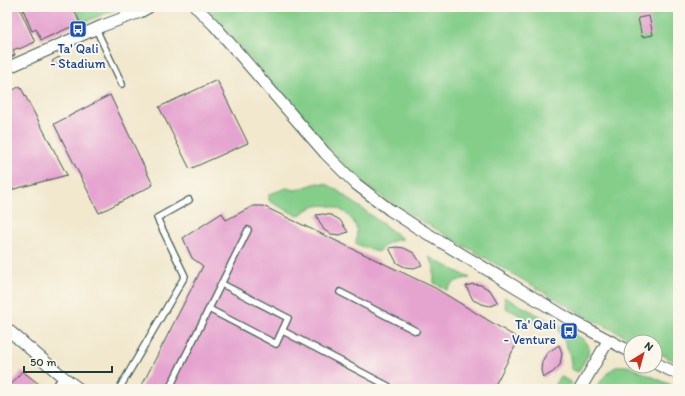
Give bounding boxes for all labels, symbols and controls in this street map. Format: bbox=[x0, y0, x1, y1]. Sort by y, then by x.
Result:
bus stop icon: Ta' Qali - Stadium bbox=[68, 19, 88, 39]
place label: Ta' Qali - Stadium bbox=[50, 41, 106, 71]
place label: Ta' Qali - Venture bbox=[504, 317, 556, 347]
bus stop icon: Ta' Qali - Venture bbox=[559, 321, 579, 341]
north arrow bbox=[623, 334, 663, 374]
text: N bbox=[642, 339, 656, 354]
scale bar bbox=[24, 348, 112, 374]
text: 50 m bbox=[30, 355, 56, 369]

